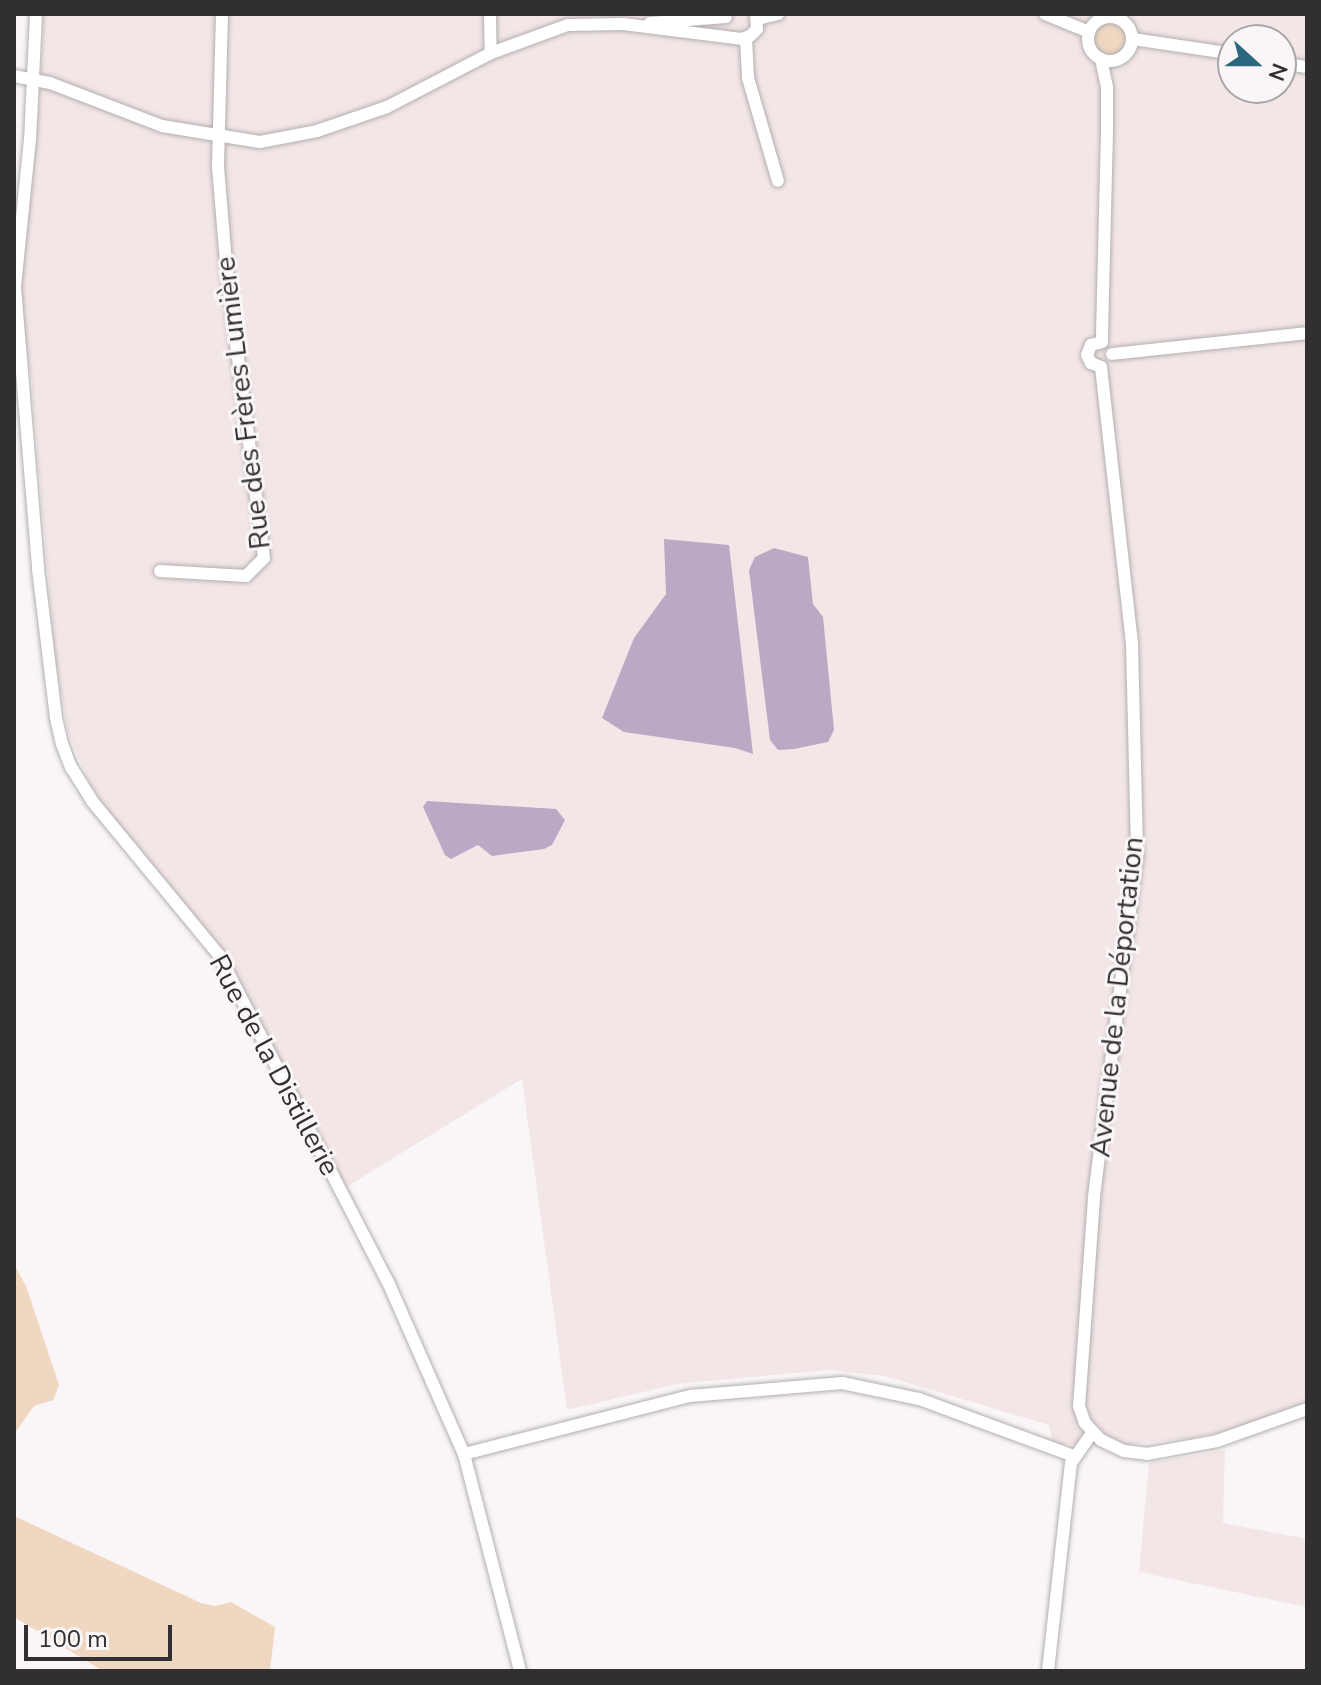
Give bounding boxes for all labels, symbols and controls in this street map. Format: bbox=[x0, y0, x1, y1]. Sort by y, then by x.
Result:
north arrow bbox=[1217, 24, 1297, 104]
text: N bbox=[1261, 59, 1294, 85]
street label: Rue des Frères Lumière bbox=[208, 255, 278, 551]
street label: Avenue de la Déportation bbox=[1083, 835, 1151, 1159]
street label: Rue de la Distillerie bbox=[202, 949, 346, 1181]
scale bar bbox=[28, 1609, 176, 1659]
text: 100 m bbox=[38, 1623, 108, 1655]

